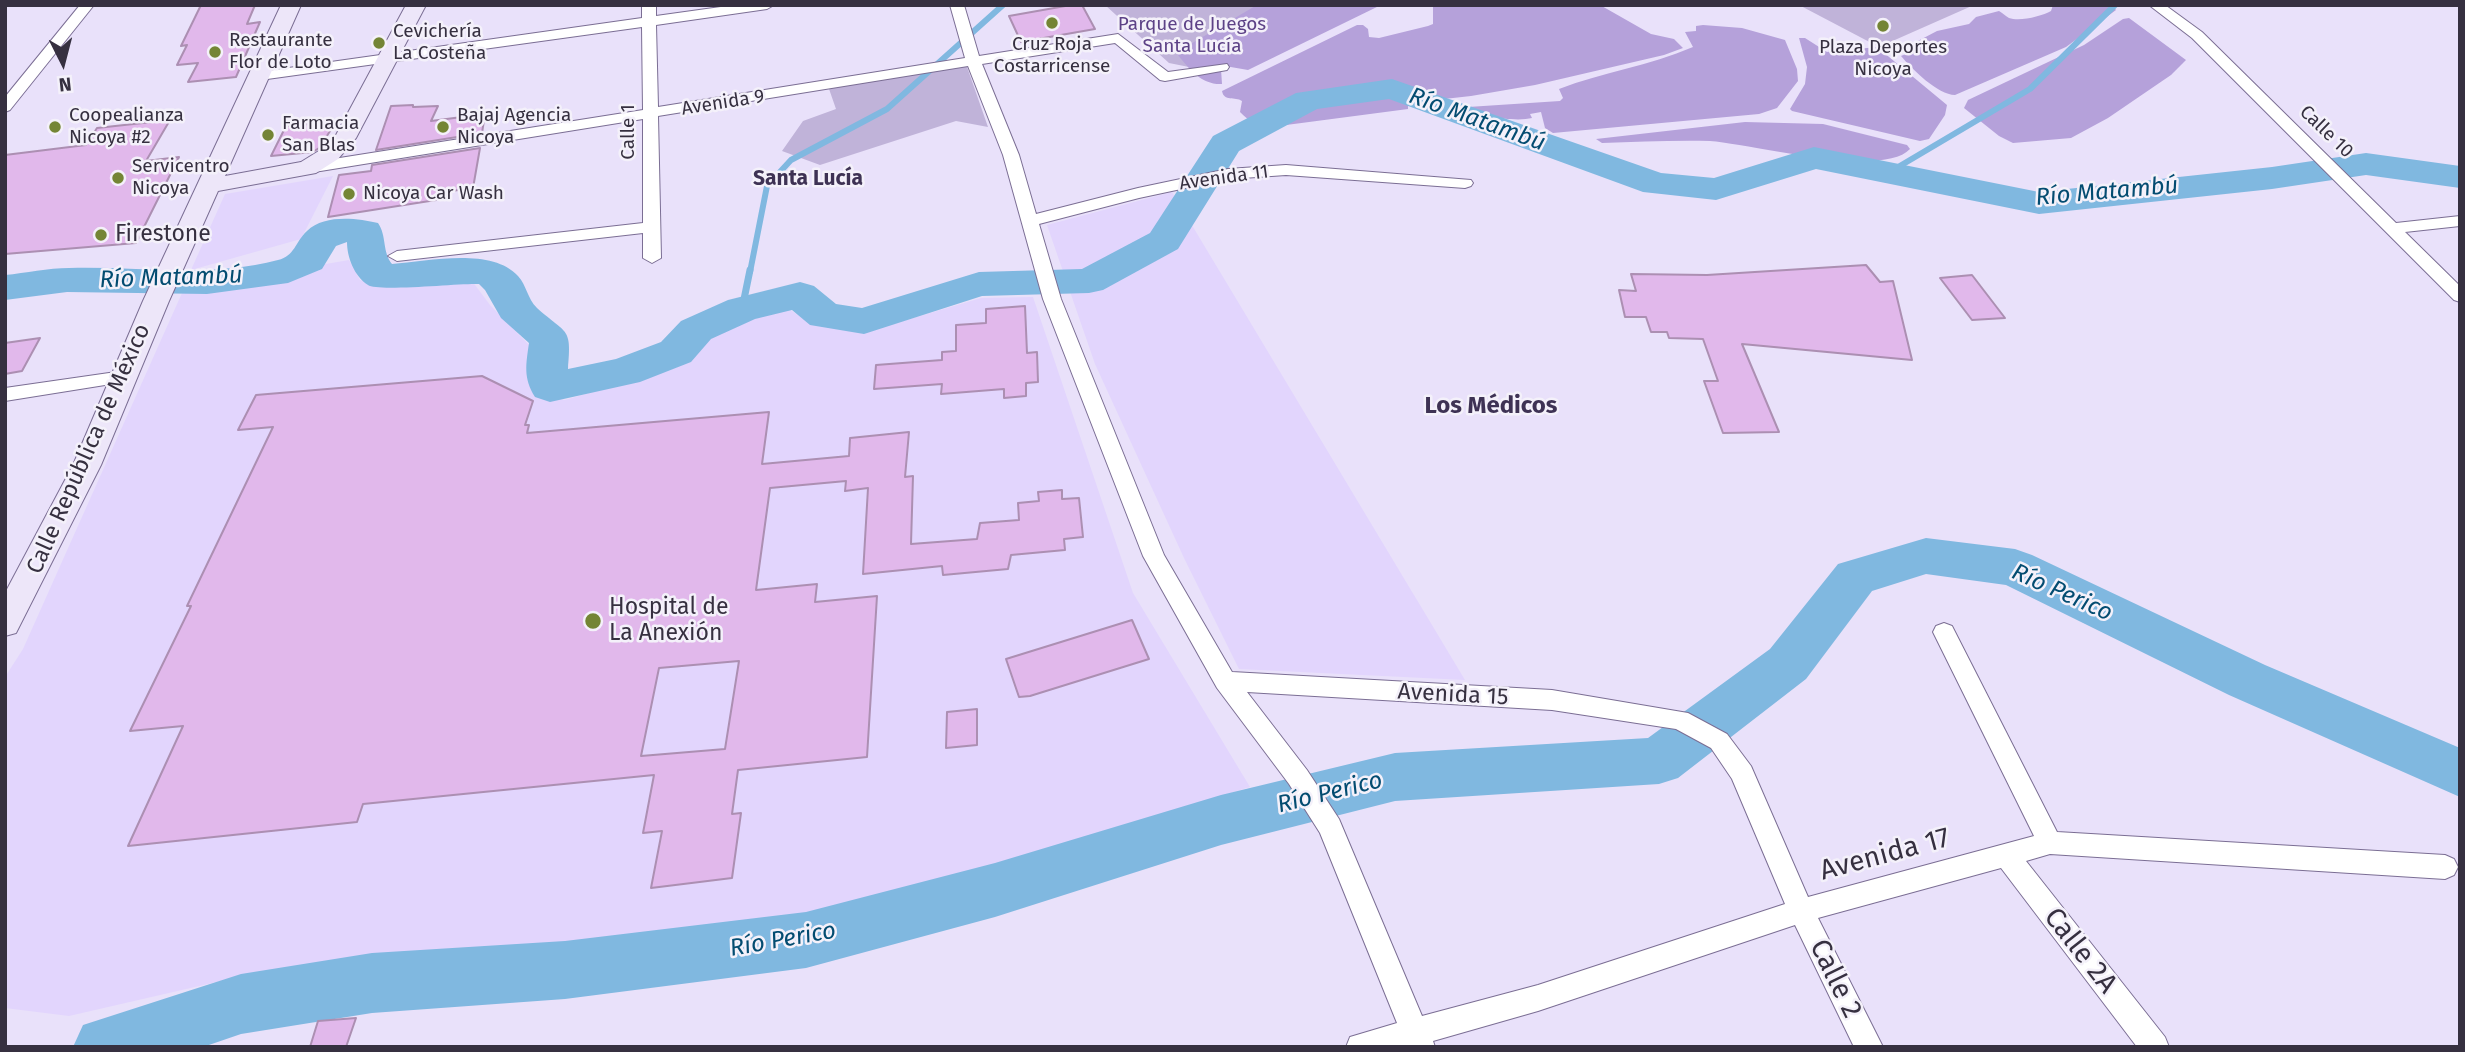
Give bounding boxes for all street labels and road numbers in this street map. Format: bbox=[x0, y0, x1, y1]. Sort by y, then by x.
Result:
street label: Avenida 9 bbox=[680, 85, 766, 121]
street label: Calle 10 bbox=[2294, 101, 2358, 163]
street label: Calle 1 bbox=[618, 104, 640, 160]
street label: Avenida 11 bbox=[1178, 160, 1270, 196]
street label: Calle República de México bbox=[21, 320, 157, 578]
street label: Avenida 15 bbox=[1397, 678, 1509, 712]
street label: Avenida 17 bbox=[1816, 822, 1954, 888]
street label: Calle 2A bbox=[2036, 902, 2124, 1000]
street label: Calle 2 bbox=[1802, 934, 1868, 1024]

